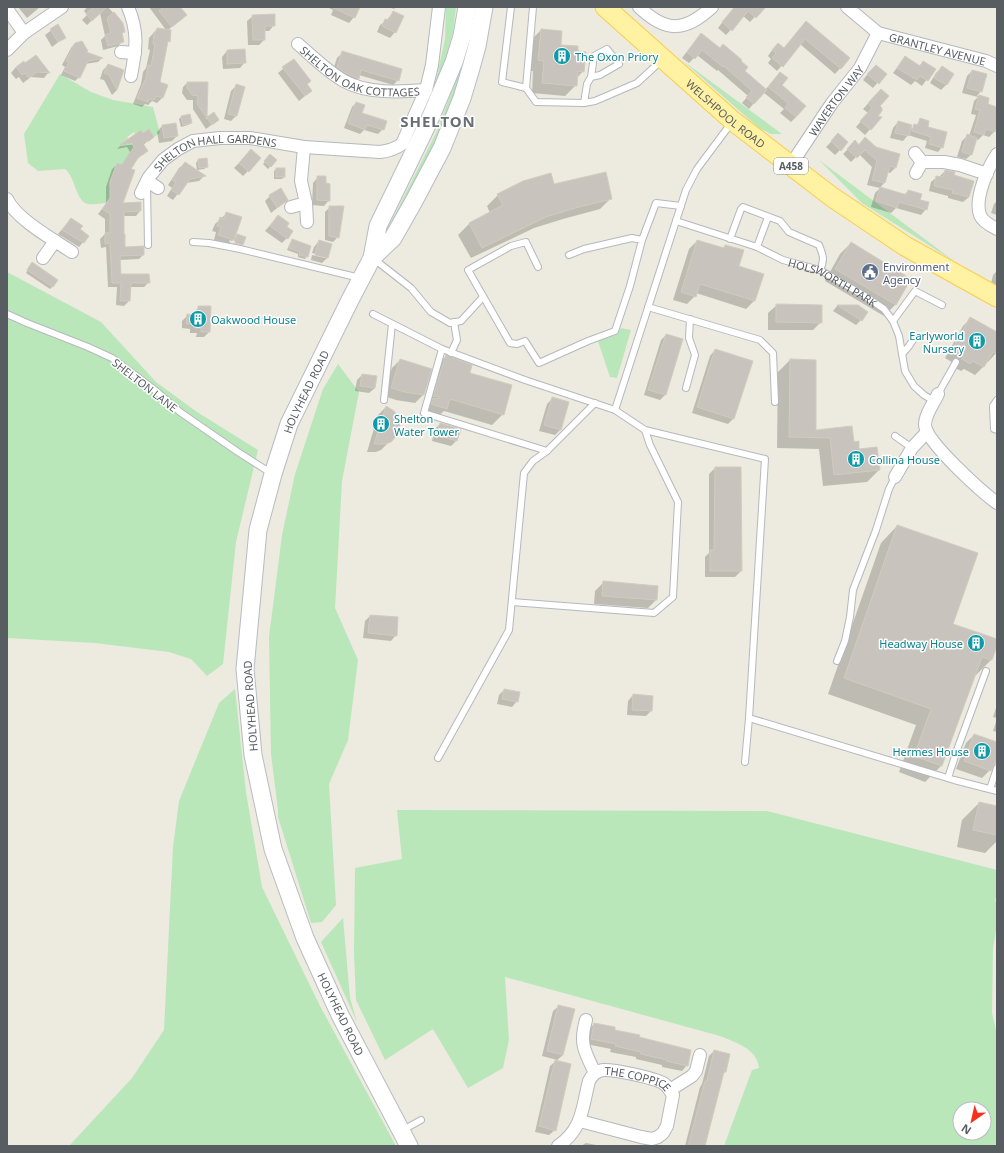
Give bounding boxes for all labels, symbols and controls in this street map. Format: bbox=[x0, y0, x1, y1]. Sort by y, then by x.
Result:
street label: GRANTLEY AVENUE bbox=[888, 29, 987, 68]
street label: SHELTON OAK COTTAGES bbox=[297, 42, 420, 99]
building icon: The Oxon Priory bbox=[552, 46, 572, 66]
place label: The Oxon Priory bbox=[575, 49, 659, 64]
street label: WAVERTON WAY bbox=[805, 62, 867, 139]
street label: WELSHPOOL ROAD bbox=[683, 76, 769, 151]
district label: SHELTON bbox=[400, 111, 476, 131]
street label: SHELTON HALL GARDENS bbox=[150, 130, 278, 174]
road number: A458 bbox=[774, 158, 808, 174]
street label: HOLSWORTH PARK bbox=[787, 254, 881, 310]
place label: Environment Agency bbox=[883, 259, 949, 287]
public building icon: Environment Agency bbox=[860, 262, 880, 282]
building icon: Oakwood House bbox=[188, 309, 208, 329]
place label: Oakwood House bbox=[211, 312, 296, 327]
place label: Earlyworld Nursery bbox=[909, 328, 964, 356]
building icon: Earlyworld Nursery bbox=[967, 331, 987, 351]
street label: HOLYHEAD ROAD bbox=[279, 347, 332, 435]
street label: SHELTON LANE bbox=[109, 355, 181, 415]
place label: Shelton Water Tower bbox=[394, 411, 459, 439]
building icon: Shelton Water Tower bbox=[371, 414, 391, 434]
building icon: Collina House bbox=[846, 449, 866, 469]
place label: Collina House bbox=[869, 452, 940, 467]
building icon: Headway House bbox=[966, 633, 986, 653]
place label: Headway House bbox=[879, 636, 963, 651]
street label: HOLYHEAD ROAD bbox=[239, 660, 261, 752]
building icon: Hermes House bbox=[972, 741, 992, 761]
place label: Hermes House bbox=[892, 744, 969, 759]
street label: HOLYHEAD ROAD bbox=[314, 970, 368, 1058]
street label: THE COPPICE bbox=[604, 1062, 675, 1094]
north arrow bbox=[952, 1101, 992, 1141]
text: N bbox=[958, 1121, 974, 1138]

